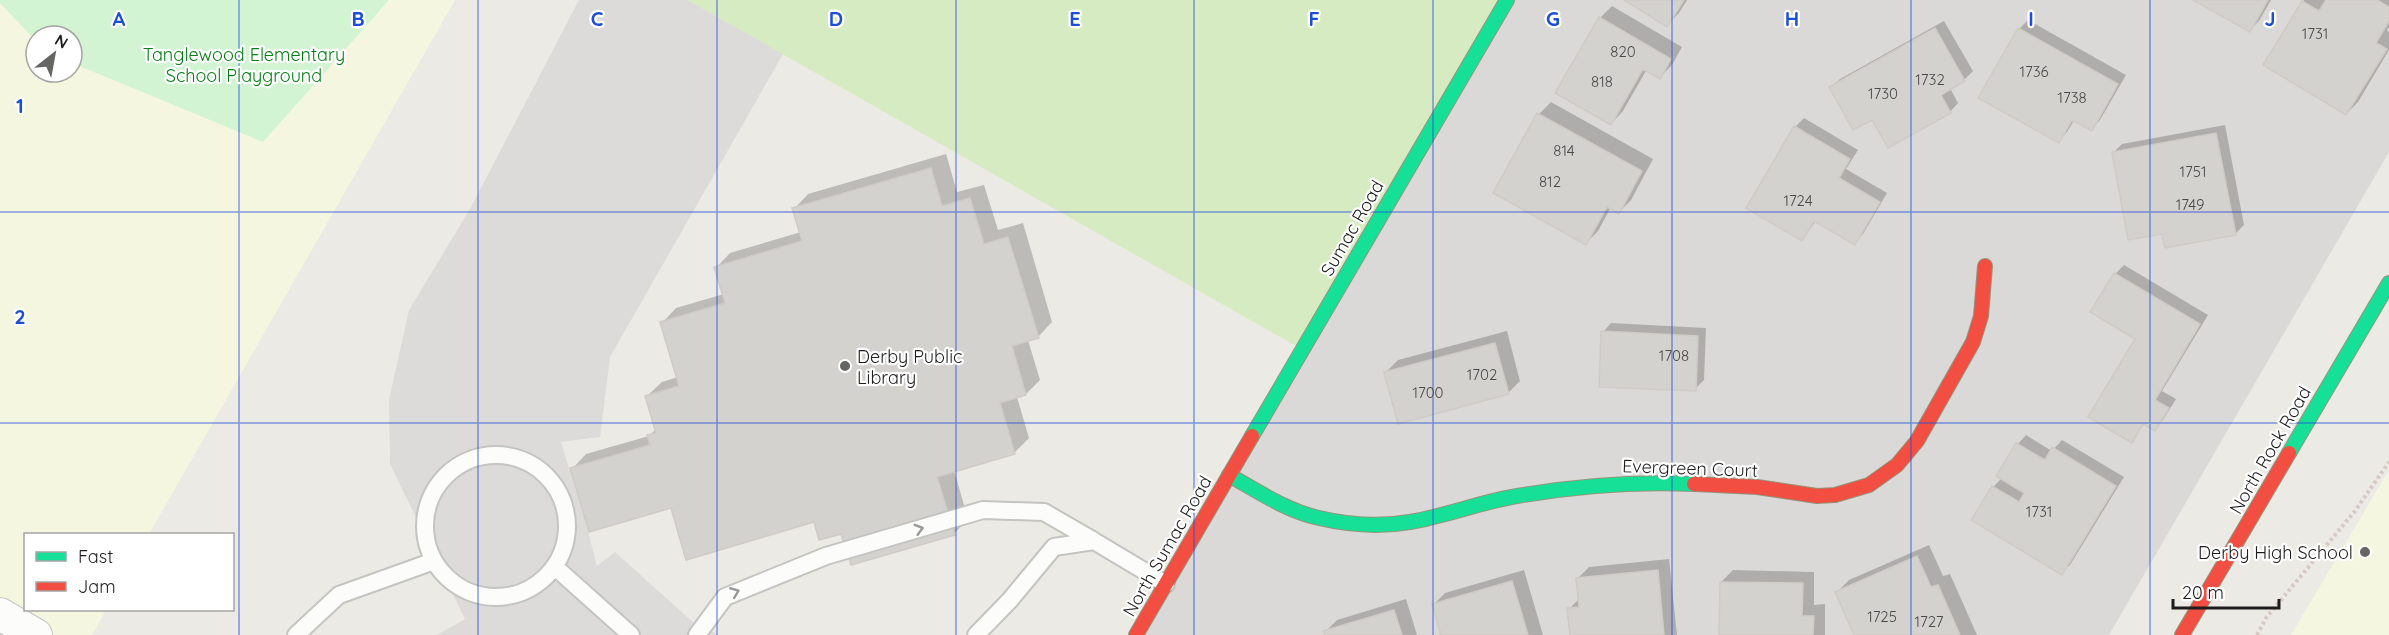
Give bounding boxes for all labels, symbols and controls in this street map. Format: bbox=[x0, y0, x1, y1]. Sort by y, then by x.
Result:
text: A bbox=[113, 6, 126, 31]
text: B bbox=[351, 6, 365, 31]
text: C bbox=[591, 6, 604, 31]
text: D bbox=[829, 6, 843, 31]
text: E bbox=[1069, 6, 1081, 31]
text: F bbox=[1308, 6, 1320, 31]
text: G bbox=[1546, 6, 1560, 31]
text: H bbox=[1785, 6, 1799, 31]
text: I bbox=[2028, 6, 2034, 31]
text: J bbox=[2264, 6, 2276, 31]
north arrow bbox=[24, 24, 84, 84]
house number: 1731 bbox=[2302, 24, 2328, 43]
text: N bbox=[52, 30, 72, 53]
house number: 820 bbox=[1610, 42, 1636, 61]
park label: Tanglewood Elementary School Playground bbox=[143, 43, 345, 87]
house number: 1736 bbox=[2019, 62, 2049, 81]
house number: 1732 bbox=[1915, 70, 1945, 89]
house number: 818 bbox=[1591, 72, 1613, 91]
house number: 1730 bbox=[1868, 84, 1898, 103]
house number: 1738 bbox=[2057, 88, 2087, 107]
text: 1 bbox=[16, 93, 24, 118]
house number: 814 bbox=[1553, 141, 1575, 160]
house number: 1751 bbox=[2180, 162, 2206, 181]
house number: 812 bbox=[1539, 172, 1561, 191]
street label: Sumac Road bbox=[1315, 176, 1389, 280]
house number: 1724 bbox=[1783, 191, 1813, 210]
house number: 1749 bbox=[2176, 195, 2204, 214]
text: 2 bbox=[14, 304, 26, 329]
place label: Derby Public Library bbox=[857, 345, 962, 389]
house number: 1708 bbox=[1659, 346, 1689, 365]
marker: Derby Public Library bbox=[838, 359, 852, 373]
house number: 1702 bbox=[1467, 365, 1497, 384]
street label: North Rock Road bbox=[2224, 382, 2316, 518]
house number: 1700 bbox=[1412, 383, 1444, 402]
street label: Evergreen Court bbox=[1622, 454, 1758, 482]
street label: North Sumac Road bbox=[1117, 472, 1217, 620]
house number: 1731 bbox=[2026, 502, 2052, 521]
one-way arrow bbox=[913, 524, 924, 536]
legend bbox=[24, 533, 234, 611]
place label: Derby High School bbox=[2198, 541, 2353, 564]
text: Fast bbox=[78, 545, 113, 568]
marker: Derby High School bbox=[2358, 545, 2372, 559]
scale bar bbox=[2173, 572, 2280, 610]
text: Jam bbox=[78, 575, 116, 598]
text: 20 m bbox=[2182, 581, 2224, 604]
one-way arrow bbox=[730, 587, 740, 600]
house number: 1725 bbox=[1867, 607, 1897, 626]
house number: 1727 bbox=[1915, 612, 1944, 631]

